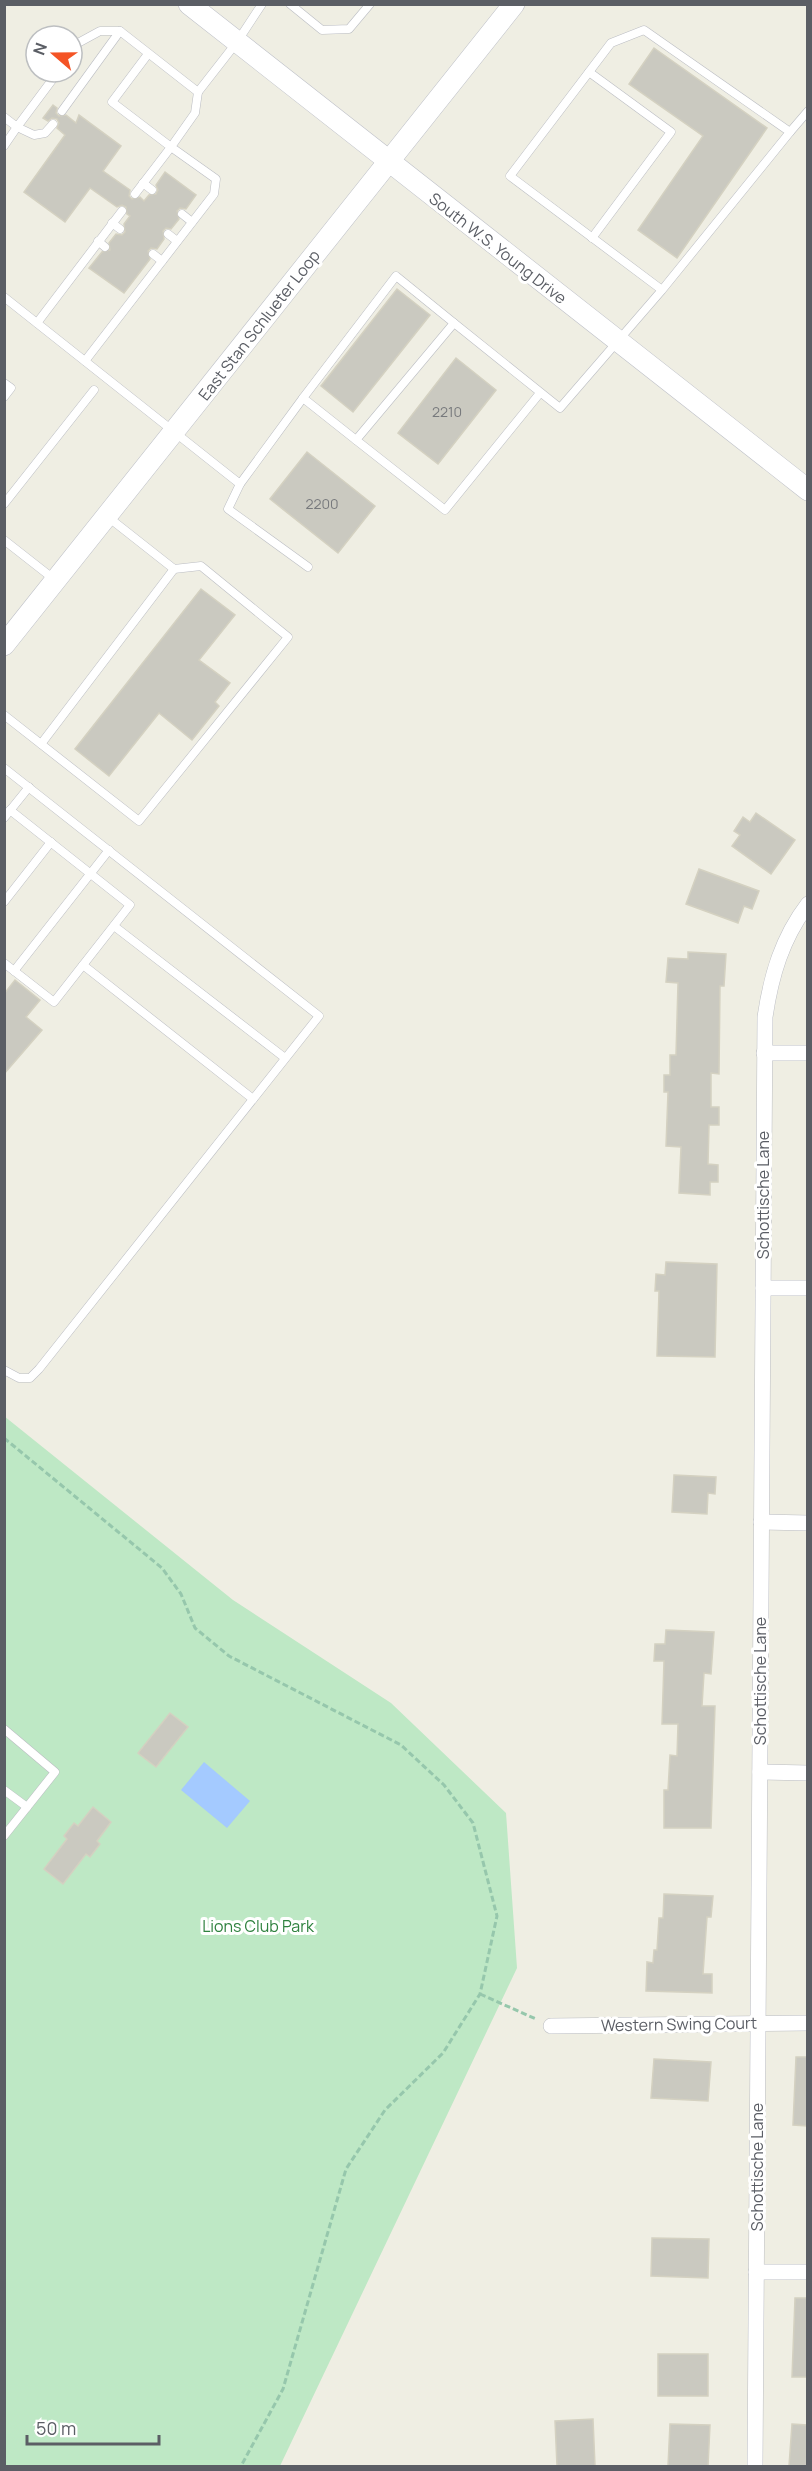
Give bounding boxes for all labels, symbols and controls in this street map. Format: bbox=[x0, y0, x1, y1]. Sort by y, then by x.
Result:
north arrow bbox=[24, 24, 84, 84]
text: N bbox=[28, 40, 52, 58]
street label: South W.S. Young Drive bbox=[425, 187, 571, 309]
street label: East Stan Schlueter Loop bbox=[193, 245, 325, 405]
house number: 2210 bbox=[432, 402, 462, 421]
house number: 2200 bbox=[305, 494, 339, 513]
street label: Schottische Lane bbox=[752, 1131, 774, 1259]
street label: Schottische Lane bbox=[749, 1617, 771, 1745]
park label: Lions Club Park bbox=[202, 1915, 315, 1937]
street label: Western Swing Court bbox=[601, 2012, 757, 2036]
street label: Schottische Lane bbox=[746, 2103, 768, 2231]
scale bar bbox=[27, 2408, 159, 2446]
text: 50 m bbox=[36, 2416, 76, 2440]

